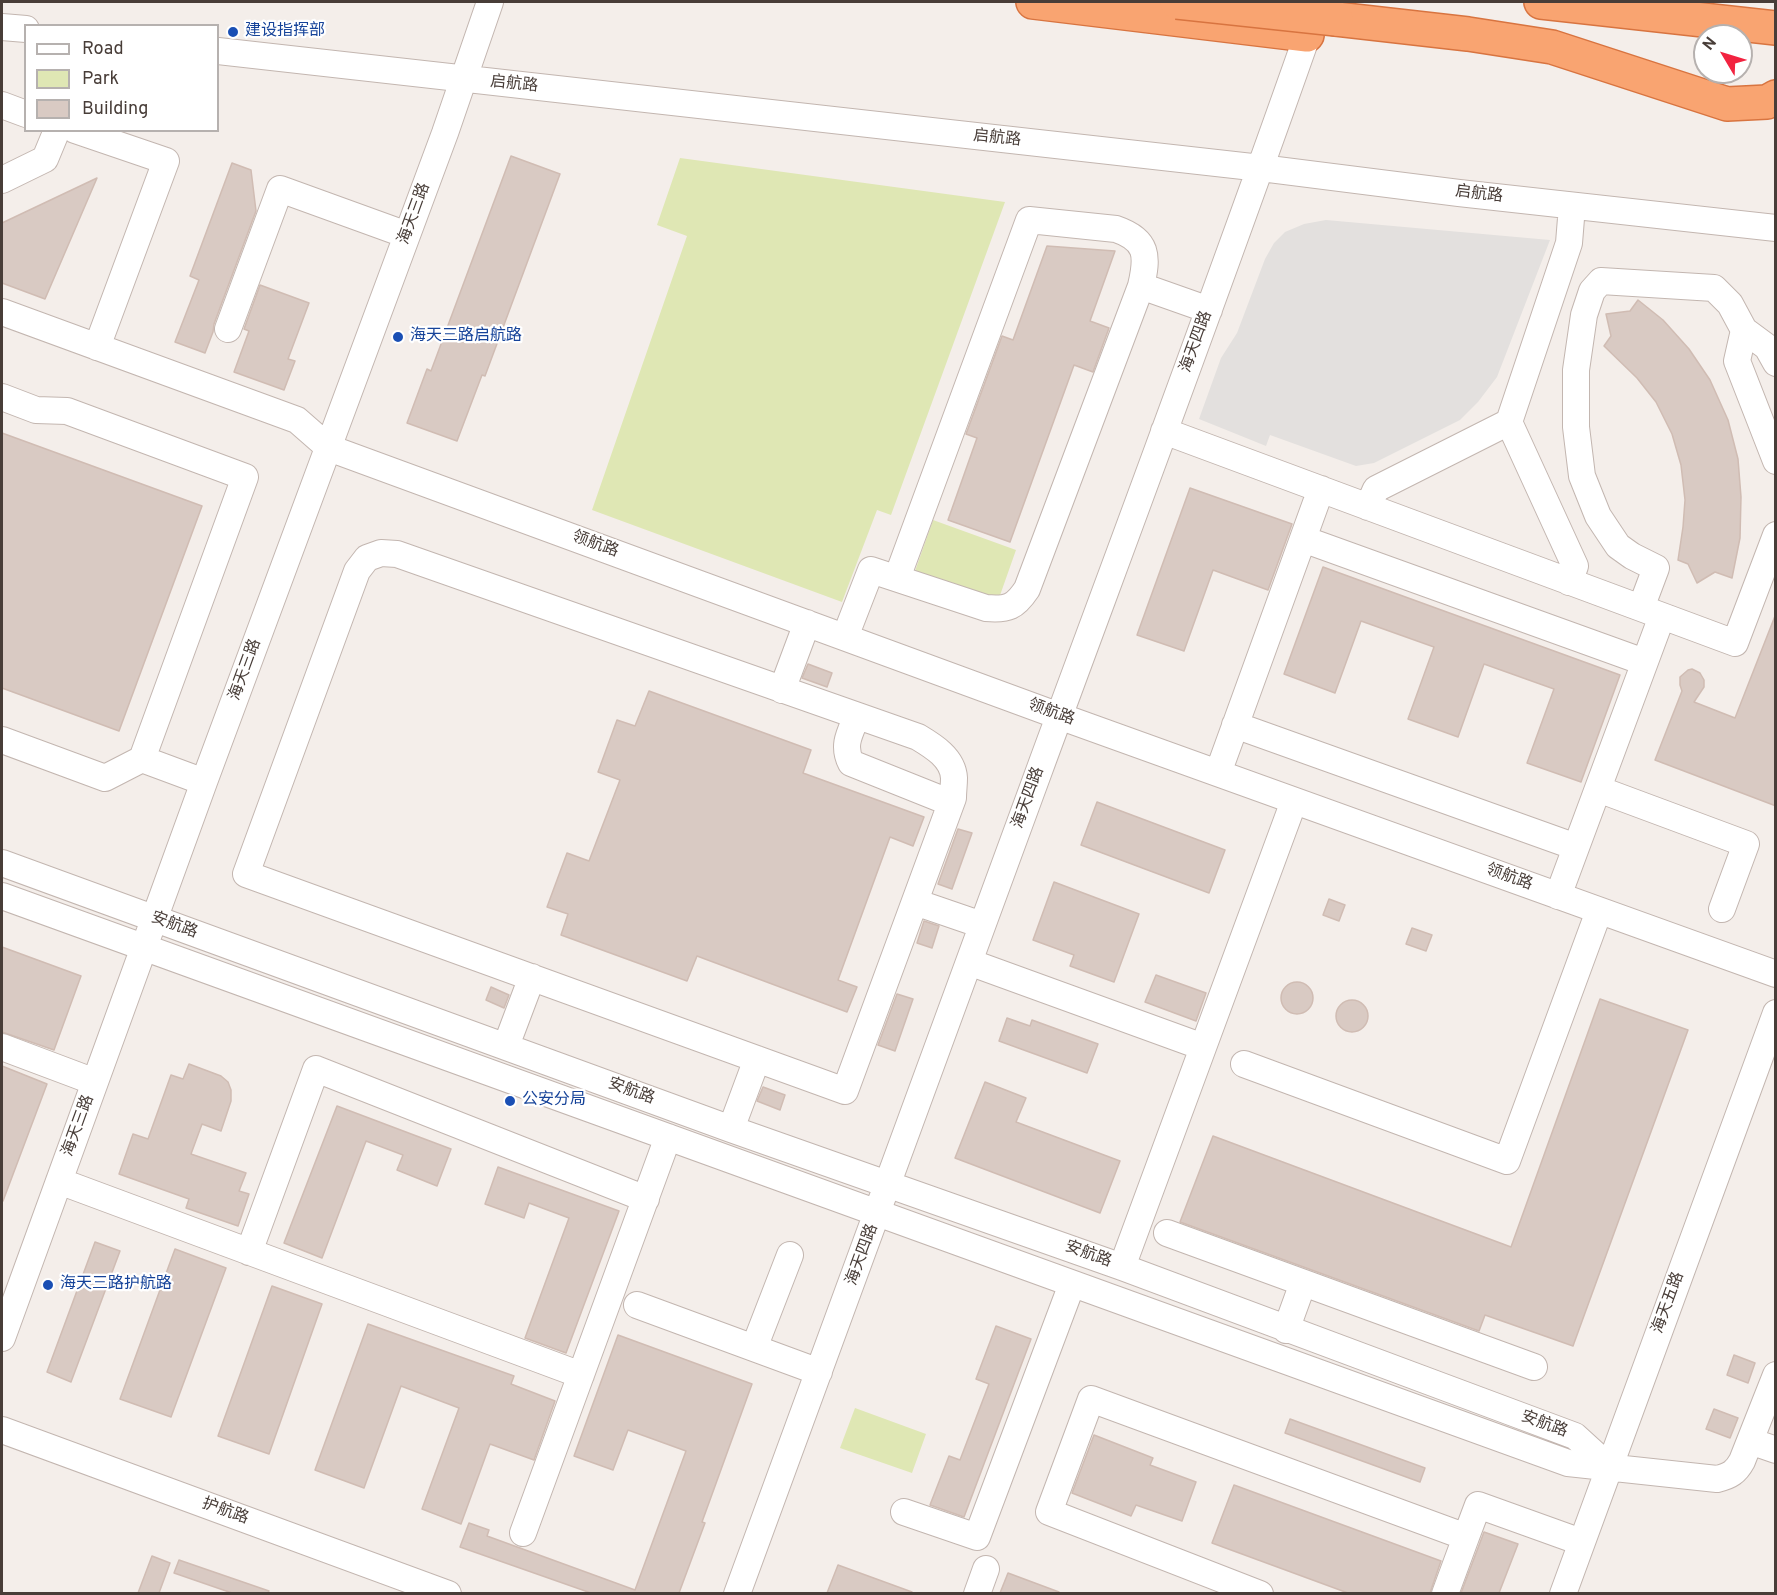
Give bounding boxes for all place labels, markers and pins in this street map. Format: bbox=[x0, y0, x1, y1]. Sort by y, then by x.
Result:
place label: 建设指挥部 bbox=[245, 22, 325, 42]
marker: 建设指挥部 bbox=[226, 25, 240, 39]
place label: 海天三路启航路 bbox=[410, 327, 522, 347]
marker: 海天三路启航路 bbox=[391, 330, 405, 344]
place label: 公安分局 bbox=[522, 1091, 586, 1111]
marker: 公安分局 bbox=[503, 1094, 517, 1108]
place label: 海天三路护航路 bbox=[60, 1275, 172, 1295]
marker: 海天三路护航路 bbox=[41, 1278, 55, 1292]

